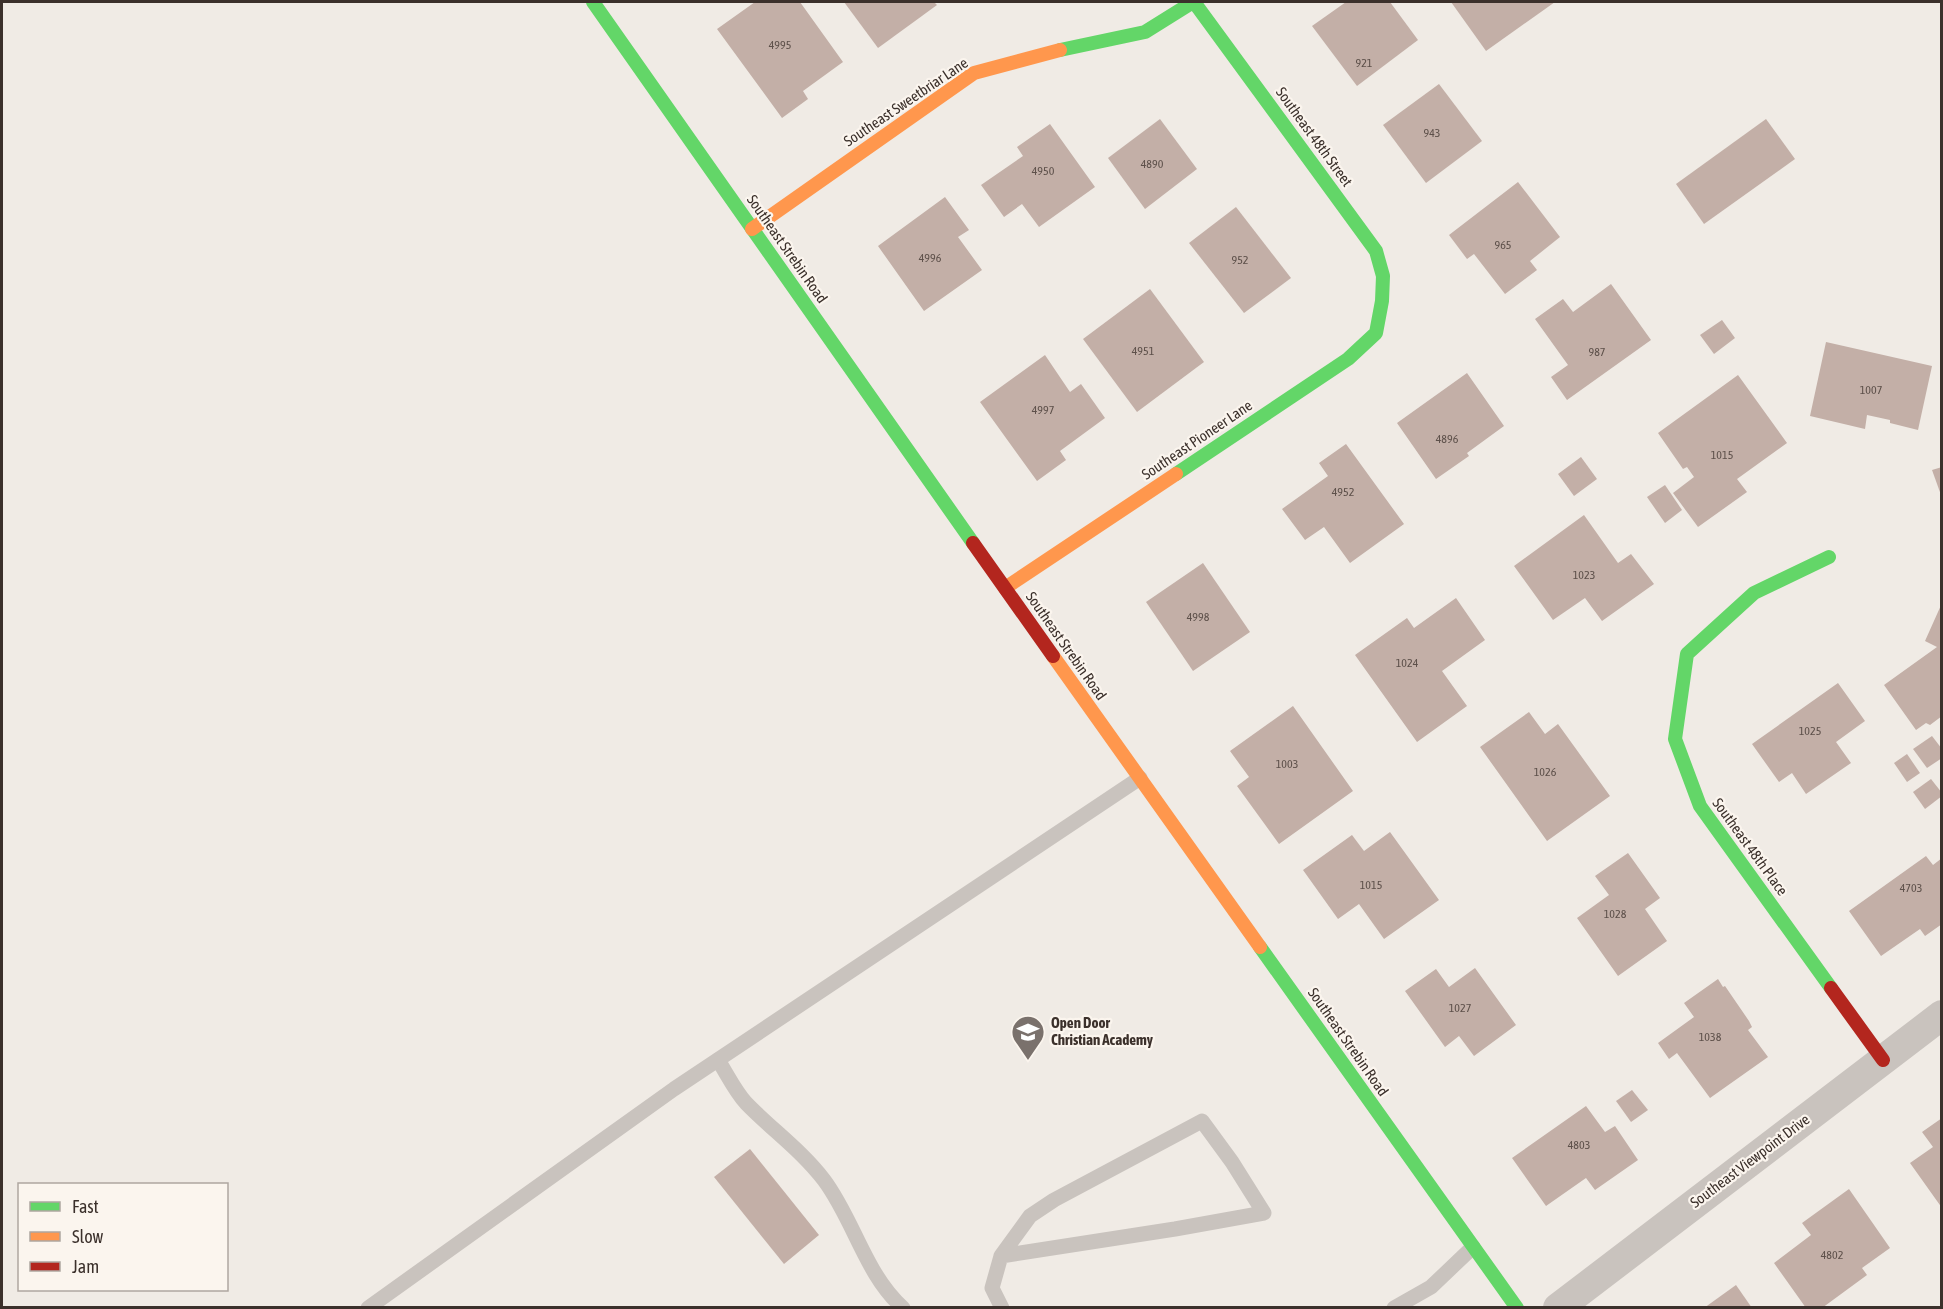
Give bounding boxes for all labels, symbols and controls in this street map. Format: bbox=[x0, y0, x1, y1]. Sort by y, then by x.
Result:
house number: 4995 bbox=[769, 38, 791, 52]
street label: Southeast Sweetbriar Lane bbox=[841, 54, 971, 149]
house number: 921 bbox=[1356, 56, 1373, 70]
street label: Southeast 48th Street bbox=[1273, 84, 1356, 190]
house number: 943 bbox=[1424, 126, 1440, 140]
house number: 4890 bbox=[1141, 157, 1164, 171]
house number: 4950 bbox=[1032, 164, 1055, 178]
street label: Southeast Strebin Road bbox=[744, 191, 831, 306]
house number: 965 bbox=[1495, 238, 1511, 252]
house number: 4996 bbox=[919, 251, 942, 265]
house number: 952 bbox=[1232, 253, 1248, 267]
house number: 4951 bbox=[1132, 344, 1155, 358]
house number: 987 bbox=[1589, 345, 1606, 359]
house number: 1007 bbox=[1860, 383, 1883, 397]
street label: Southeast Pioneer Lane bbox=[1138, 396, 1255, 483]
house number: 4997 bbox=[1032, 403, 1055, 417]
house number: 4896 bbox=[1436, 432, 1459, 446]
house number: 1015 bbox=[1711, 448, 1733, 462]
house number: 4952 bbox=[1332, 485, 1354, 499]
house number: 1023 bbox=[1573, 568, 1595, 582]
street label: Southeast Strebin Road bbox=[1023, 588, 1110, 703]
house number: 4998 bbox=[1187, 610, 1210, 624]
house number: 1024 bbox=[1396, 656, 1419, 670]
house number: 1025 bbox=[1799, 724, 1821, 738]
house number: 1003 bbox=[1276, 757, 1298, 771]
house number: 1026 bbox=[1534, 765, 1557, 779]
street label: Southeast 48th Place bbox=[1709, 795, 1791, 899]
house number: 1015 bbox=[1360, 878, 1382, 892]
house number: 4703 bbox=[1900, 881, 1922, 895]
house number: 1028 bbox=[1604, 907, 1627, 921]
street label: Southeast Strebin Road bbox=[1305, 984, 1392, 1099]
house number: 1027 bbox=[1449, 1001, 1472, 1015]
school or university icon: Open Door Christian Academy bbox=[1010, 1014, 1046, 1061]
place label: Open Door Christian Academy bbox=[1051, 1014, 1154, 1048]
house number: 1038 bbox=[1699, 1030, 1722, 1044]
street label: Southeast Viewpoint Drive bbox=[1687, 1110, 1813, 1211]
house number: 4803 bbox=[1568, 1138, 1590, 1152]
legend bbox=[18, 1183, 228, 1291]
text: Fast bbox=[72, 1196, 99, 1217]
text: Slow bbox=[72, 1226, 103, 1247]
house number: 4802 bbox=[1821, 1248, 1843, 1262]
text: Jam bbox=[72, 1256, 99, 1277]

